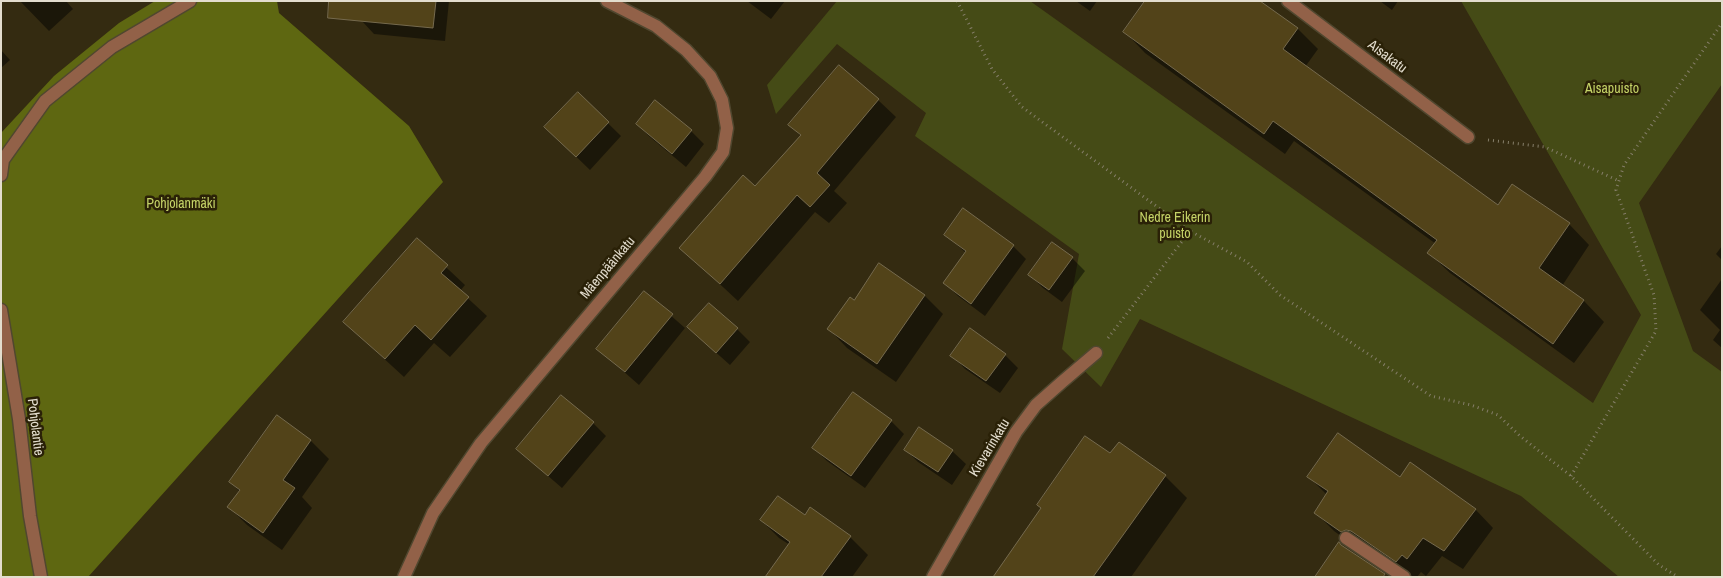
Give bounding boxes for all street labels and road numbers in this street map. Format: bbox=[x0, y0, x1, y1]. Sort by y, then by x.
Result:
street label: Aisakatu bbox=[1364, 37, 1410, 77]
street label: Mäenpäänkatu bbox=[577, 234, 639, 302]
street label: Pohjolantie bbox=[23, 397, 47, 457]
street label: Kievarinkatu bbox=[966, 416, 1014, 480]

